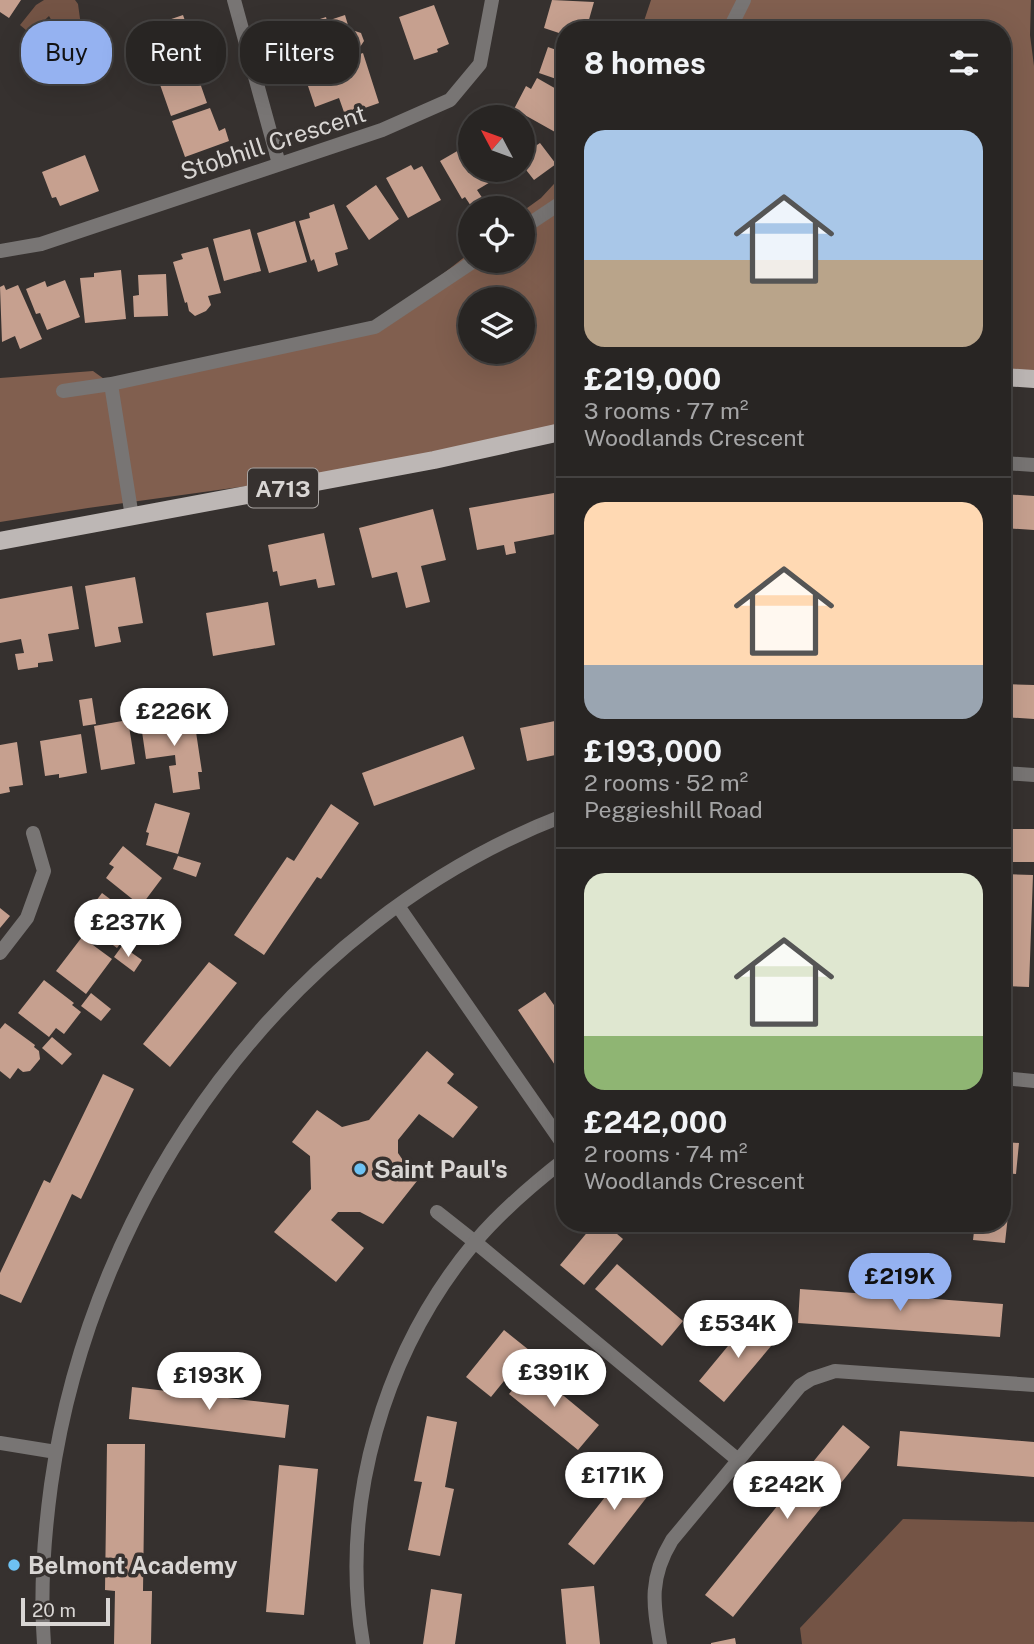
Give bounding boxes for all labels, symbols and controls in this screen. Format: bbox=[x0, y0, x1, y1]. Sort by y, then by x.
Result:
chip: Buy bbox=[21, 21, 112, 84]
chip: Rent bbox=[126, 21, 226, 84]
chip: Filters bbox=[240, 21, 359, 84]
icon: filters bbox=[945, 44, 983, 82]
text: 8 homes bbox=[584, 45, 706, 81]
street label: Stobhill Crescent bbox=[177, 99, 369, 185]
north arrow bbox=[458, 105, 536, 182]
map controls bbox=[458, 105, 535, 364]
icon: home bbox=[721, 176, 847, 302]
button: locate bbox=[458, 196, 535, 273]
button: layers bbox=[458, 287, 535, 364]
text: £219,000 bbox=[584, 361, 721, 397]
text: 3 rooms · 77 m² bbox=[584, 397, 748, 424]
text: Woodlands Crescent bbox=[584, 424, 805, 451]
road number: A713 bbox=[248, 468, 318, 508]
icon: home bbox=[721, 548, 847, 674]
pin: £226K bbox=[125, 688, 223, 748]
text: £226K bbox=[136, 697, 212, 724]
text: £193,000 bbox=[584, 733, 722, 769]
text: 2 rooms · 52 m² bbox=[584, 769, 748, 796]
text: Peggieshill Road bbox=[584, 796, 763, 823]
pin: £237K bbox=[79, 900, 177, 959]
text: £237K bbox=[90, 908, 166, 935]
icon: home bbox=[721, 919, 847, 1045]
text: £242,000 bbox=[584, 1104, 727, 1140]
text: 2 rooms · 74 m² bbox=[584, 1140, 747, 1167]
place label: Saint Paul's bbox=[374, 1155, 508, 1183]
marker: Saint Paul's bbox=[352, 1161, 368, 1177]
text: Woodlands Crescent bbox=[584, 1167, 805, 1194]
pin: £219K bbox=[851, 1254, 949, 1313]
text: £219K bbox=[864, 1262, 936, 1289]
pin: £534K bbox=[689, 1300, 787, 1360]
text: £534K bbox=[699, 1309, 777, 1336]
pin: £391K bbox=[505, 1350, 603, 1409]
pin: £193K bbox=[160, 1352, 258, 1412]
text: £391K bbox=[518, 1358, 590, 1385]
text: £193K bbox=[173, 1361, 245, 1388]
pin: £171K bbox=[565, 1452, 663, 1512]
text: £171K bbox=[581, 1461, 647, 1488]
pin: £242K bbox=[738, 1462, 836, 1521]
text: £242K bbox=[749, 1470, 825, 1497]
place label: Belmont Academy bbox=[28, 1551, 238, 1579]
marker: Belmont Academy bbox=[6, 1557, 22, 1573]
scale bar bbox=[21, 1595, 110, 1627]
text: 20 m bbox=[32, 1599, 76, 1621]

